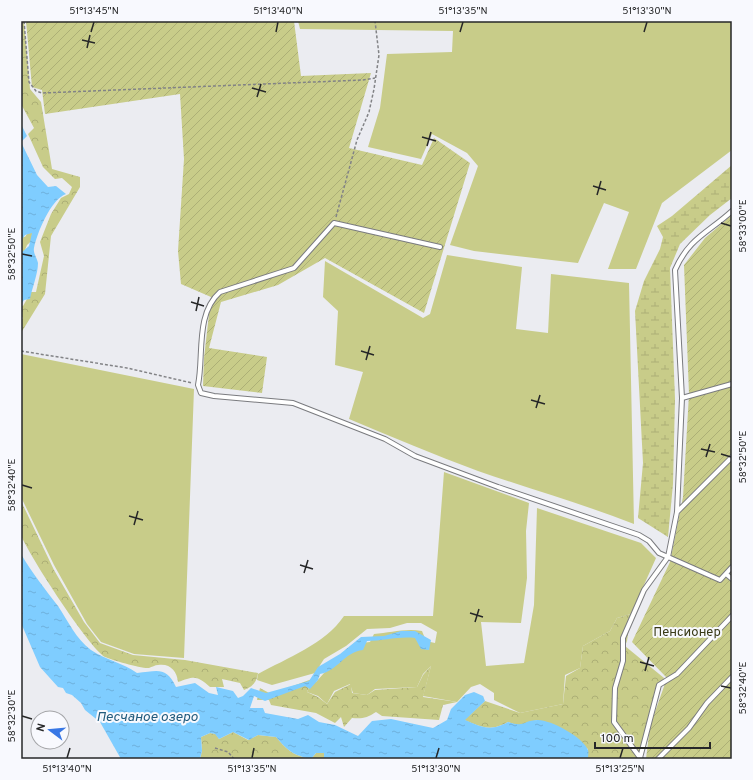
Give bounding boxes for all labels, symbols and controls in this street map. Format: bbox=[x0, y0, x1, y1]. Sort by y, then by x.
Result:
text: 51°13'45"N bbox=[69, 5, 119, 18]
text: 51°13'40"N bbox=[253, 5, 303, 18]
text: 51°13'35"N bbox=[438, 5, 488, 18]
text: 51°13'30"N bbox=[622, 5, 672, 18]
text: 58°33'00"E bbox=[737, 199, 750, 253]
text: 58°32'50"E bbox=[6, 227, 19, 281]
text: 58°32'50"E bbox=[737, 430, 750, 484]
text: 58°32'40"E bbox=[6, 458, 19, 512]
park label: Пенсионер bbox=[653, 625, 721, 641]
text: 58°32'40"E bbox=[737, 661, 750, 715]
text: 58°32'30"E bbox=[6, 690, 19, 742]
water label: Песчаное озеро bbox=[96, 709, 198, 726]
north arrow bbox=[30, 710, 70, 750]
text: N bbox=[34, 722, 49, 733]
scale bar bbox=[595, 724, 710, 750]
text: 100 m bbox=[601, 731, 634, 747]
text: 51°13'40"N bbox=[42, 763, 92, 776]
text: 51°13'35"N bbox=[227, 763, 277, 776]
text: 51°13'30"N bbox=[411, 763, 461, 776]
text: 51°13'25"N bbox=[595, 763, 645, 776]

